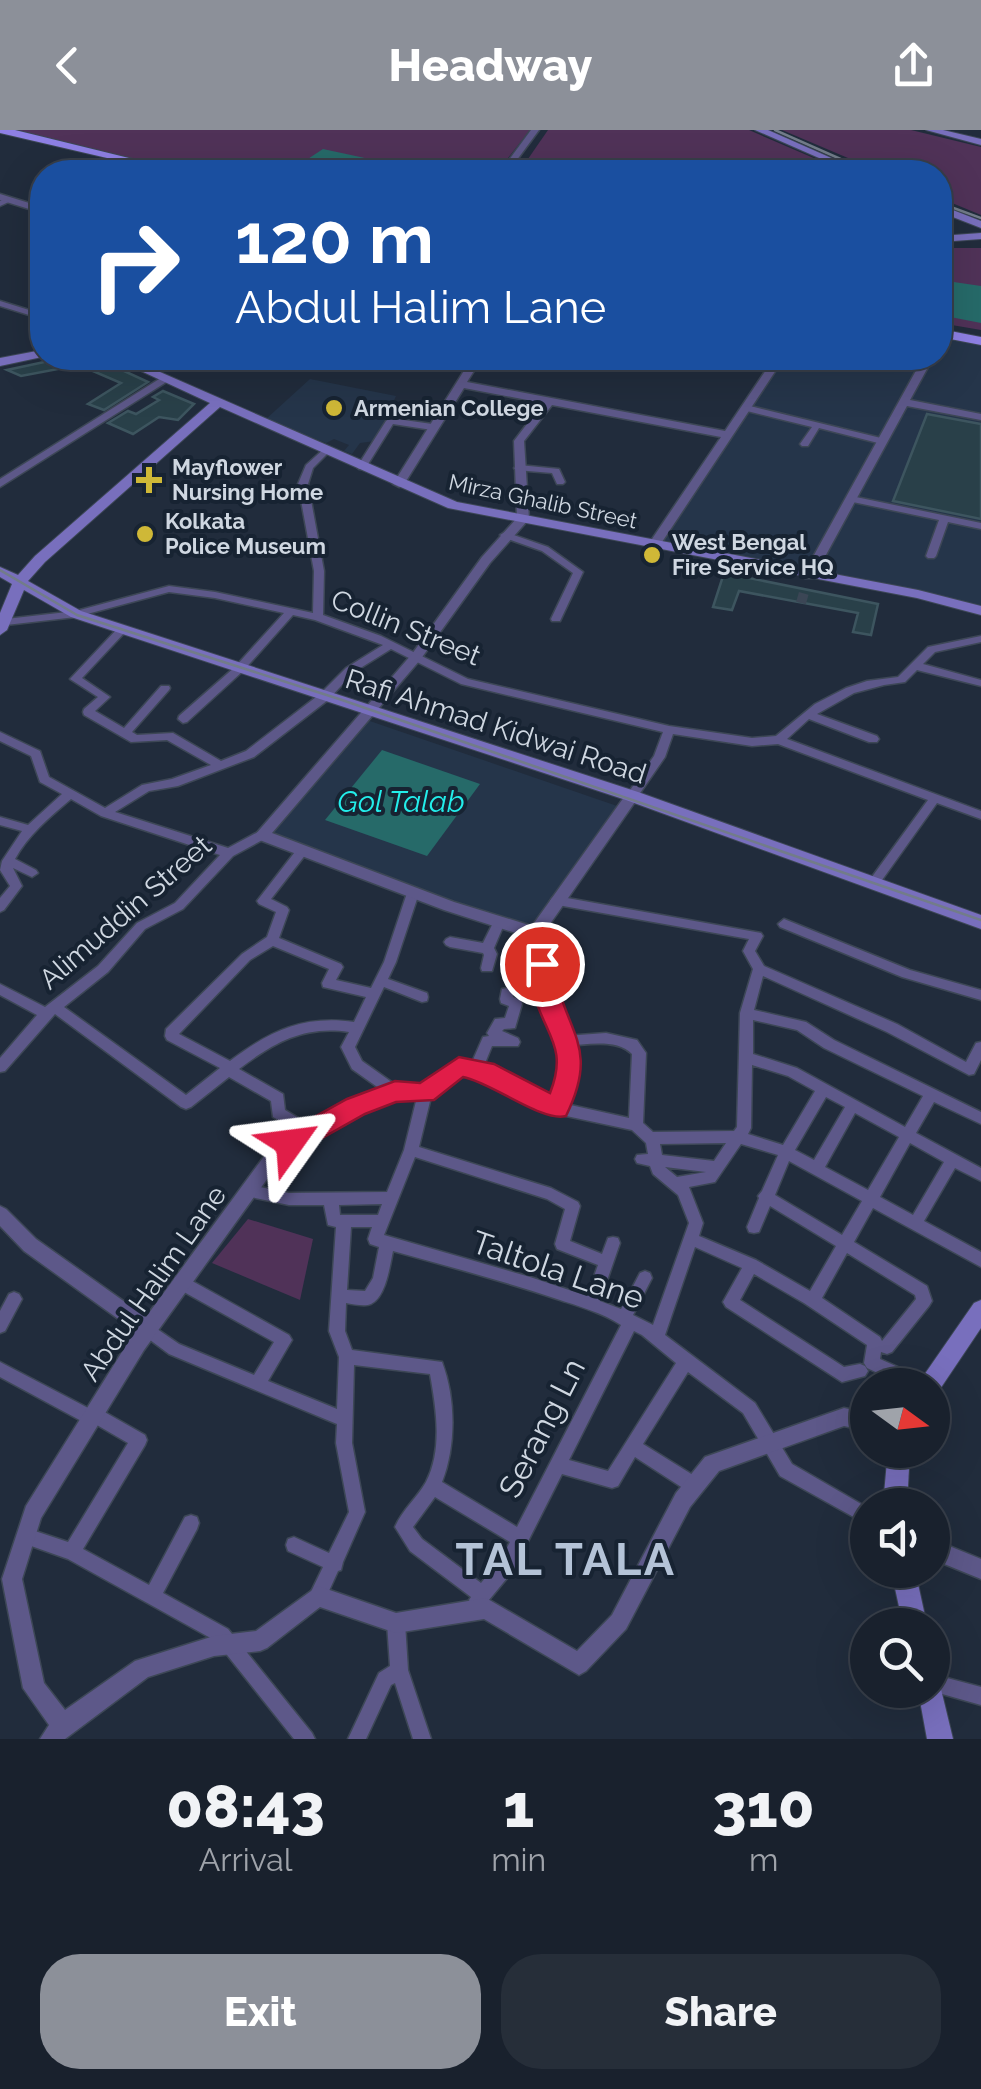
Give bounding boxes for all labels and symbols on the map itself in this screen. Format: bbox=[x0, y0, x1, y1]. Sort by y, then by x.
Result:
place label: Armenian College bbox=[354, 395, 544, 421]
marker: Armenian College bbox=[323, 397, 345, 419]
place label: Mayflower Nursing Home bbox=[172, 454, 323, 505]
marker: Mayflower Nursing Home bbox=[136, 467, 162, 493]
street label: Mirza Ghalib Street bbox=[447, 468, 640, 534]
place label: Kolkata Police Museum bbox=[165, 508, 326, 559]
marker: Kolkata Police Museum bbox=[134, 523, 156, 545]
place label: West Bengal Fire Service HQ bbox=[672, 529, 834, 580]
marker: West Bengal Fire Service HQ bbox=[641, 544, 663, 566]
street label: Collin Street bbox=[326, 583, 486, 673]
street label: Rafi Ahmad Kidwai Road bbox=[341, 662, 650, 791]
water label: Gol Talab bbox=[337, 784, 465, 819]
street label: Alimuddin Street bbox=[33, 828, 219, 996]
pin bbox=[500, 922, 585, 1007]
position arrow bbox=[238, 1091, 342, 1195]
street label: Abdul Halim Lane bbox=[74, 1179, 233, 1387]
street label: Taltola Lane bbox=[467, 1223, 649, 1316]
street label: Serang Ln bbox=[491, 1352, 592, 1503]
north arrow bbox=[850, 1368, 950, 1468]
district label: TAL TALA bbox=[455, 1533, 677, 1586]

